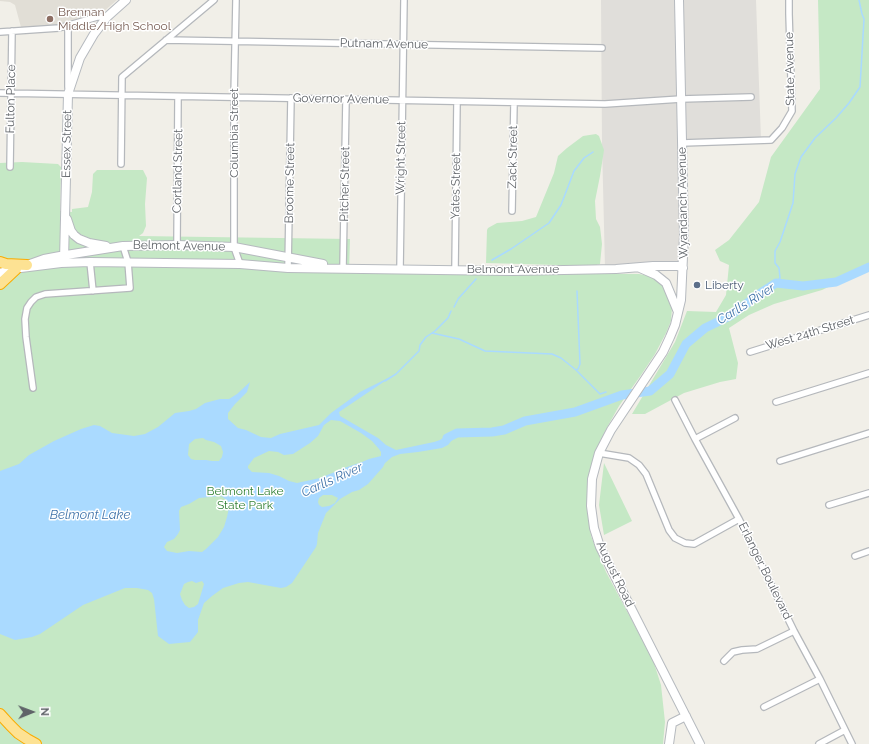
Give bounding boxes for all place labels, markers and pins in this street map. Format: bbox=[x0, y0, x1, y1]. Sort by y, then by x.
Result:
place label: Brennan Middle/High School bbox=[58, 5, 171, 33]
marker: Brennan Middle/High School bbox=[45, 14, 55, 24]
place label: Liberty bbox=[705, 278, 744, 292]
marker: Liberty bbox=[692, 280, 702, 290]

